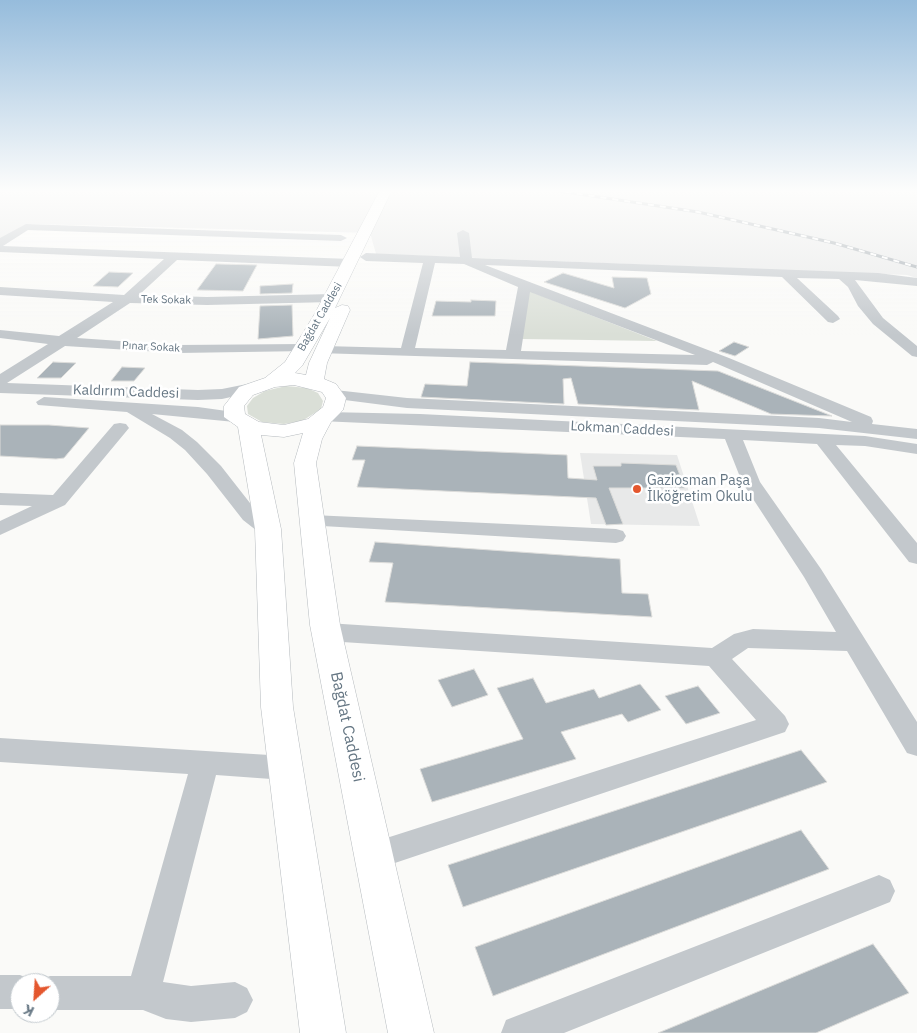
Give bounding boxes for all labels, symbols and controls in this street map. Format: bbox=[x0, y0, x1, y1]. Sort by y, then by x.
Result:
street label: Bağdat Caddesi bbox=[295, 280, 345, 354]
street label: Tek Sokak bbox=[141, 293, 191, 307]
street label: Pınar Sokak bbox=[122, 339, 180, 355]
street label: Kaldırım Caddesi bbox=[73, 382, 179, 402]
street label: Lokman Caddesi bbox=[570, 418, 674, 440]
place label: Gaziosman Paşa İlköğretim Okulu bbox=[647, 473, 752, 506]
marker: Gaziosman Paşa İlköğretim Okulu bbox=[631, 483, 643, 495]
street label: Bağdat Caddesi bbox=[326, 670, 368, 784]
north arrow bbox=[10, 973, 60, 1023]
text: K bbox=[21, 1000, 37, 1021]

